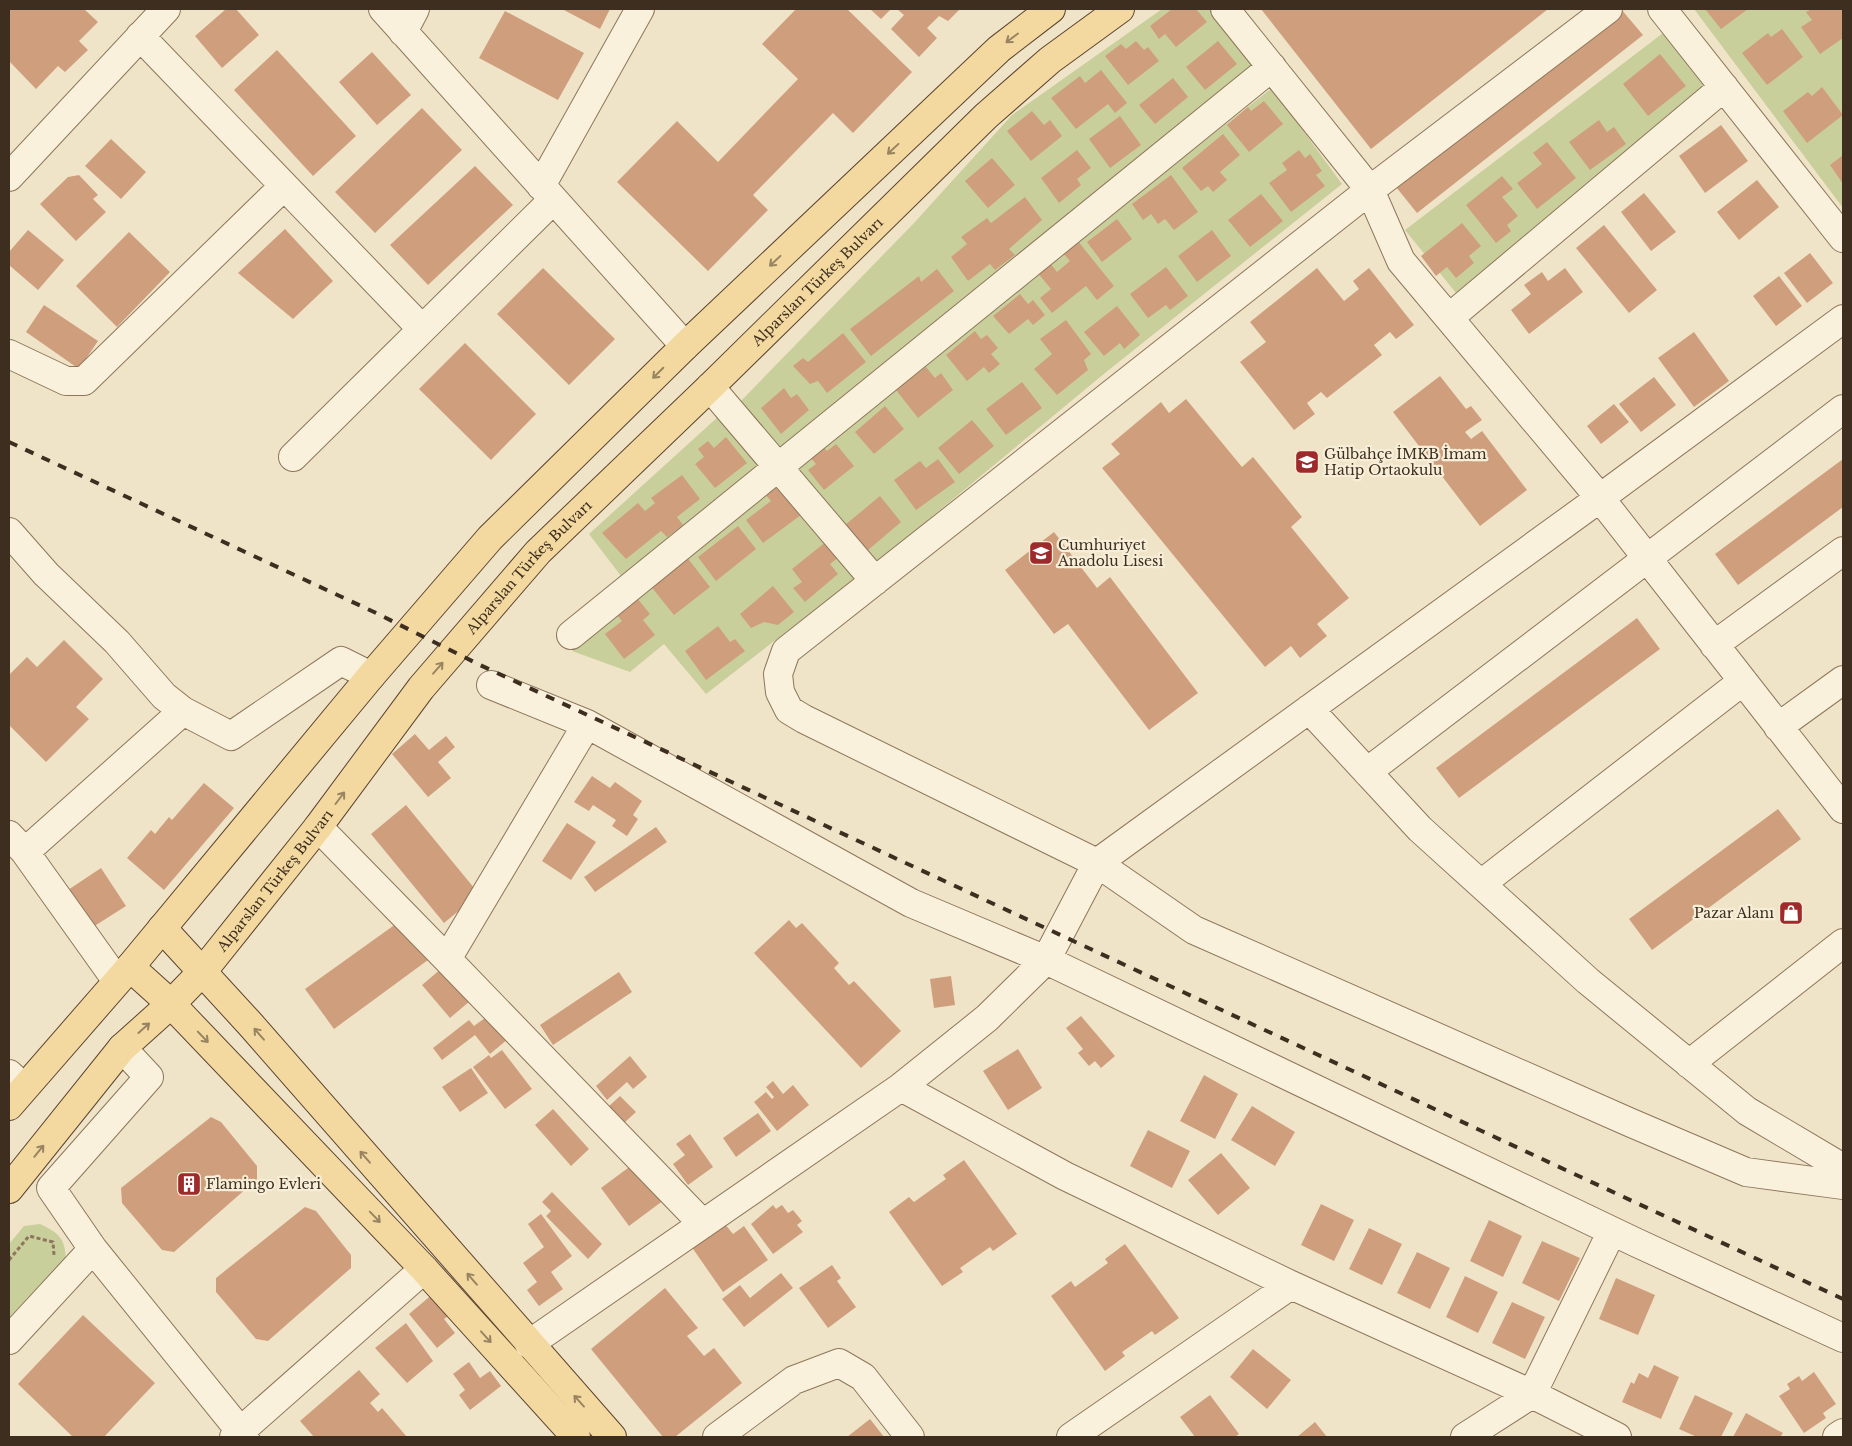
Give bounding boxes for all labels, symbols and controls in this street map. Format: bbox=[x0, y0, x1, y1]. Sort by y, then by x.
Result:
one-way arrow bbox=[1006, 33, 1019, 44]
one-way arrow bbox=[887, 143, 899, 155]
street label: Alparslan Türkeş Bulvarı bbox=[747, 213, 887, 351]
one-way arrow bbox=[769, 254, 781, 267]
one-way arrow bbox=[651, 367, 664, 379]
place label: Gülbahçe İMKB İmam Hatip Ortaokulu bbox=[1324, 445, 1487, 479]
school or university icon: Gülbahçe İMKB İmam Hatip Ortaokulu bbox=[1294, 449, 1320, 475]
street label: Alparslan Türkeş Bulvarı bbox=[462, 496, 596, 639]
place label: Cumhuriyet Anadolu Lisesi bbox=[1057, 536, 1163, 570]
school or university icon: Cumhuriyet Anadolu Lisesi bbox=[1028, 540, 1054, 566]
one-way arrow bbox=[433, 662, 444, 675]
one-way arrow bbox=[335, 791, 345, 805]
street label: Alparslan Türkeş Bulvarı bbox=[212, 806, 337, 956]
shop icon: Pazar Alanı bbox=[1778, 900, 1804, 926]
place label: Pazar Alanı bbox=[1694, 904, 1774, 922]
one-way arrow bbox=[138, 1022, 151, 1034]
one-way arrow bbox=[253, 1027, 264, 1040]
one-way arrow bbox=[197, 1031, 209, 1043]
one-way arrow bbox=[34, 1145, 45, 1158]
one-way arrow bbox=[359, 1150, 371, 1163]
building icon: Flamingo Evleri bbox=[176, 1171, 202, 1197]
place label: Flamingo Evleri bbox=[206, 1175, 321, 1193]
one-way arrow bbox=[369, 1211, 381, 1223]
one-way arrow bbox=[466, 1272, 478, 1285]
one-way arrow bbox=[480, 1330, 492, 1343]
one-way arrow bbox=[573, 1394, 585, 1407]

